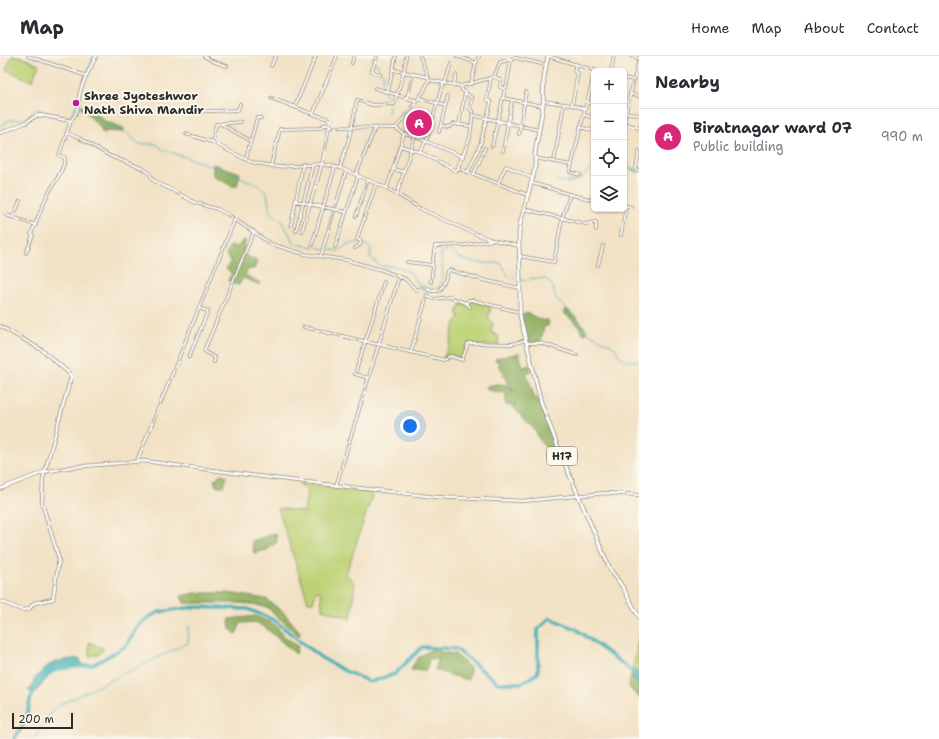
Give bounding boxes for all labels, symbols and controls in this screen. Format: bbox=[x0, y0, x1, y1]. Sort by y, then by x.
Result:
text: Map bbox=[20, 15, 64, 40]
text: Home bbox=[691, 19, 730, 37]
text: Map bbox=[752, 19, 782, 37]
text: About bbox=[804, 19, 845, 37]
text: Contact bbox=[867, 19, 919, 37]
map controls bbox=[591, 68, 627, 212]
button: + bbox=[591, 68, 627, 104]
text: Nearby bbox=[655, 71, 720, 93]
place label: Shree Jyoteshwor Nath Shiva Mandir bbox=[84, 88, 204, 118]
marker: Shree Jyoteshwor Nath Shiva Mandir bbox=[71, 98, 81, 108]
button: − bbox=[591, 104, 627, 140]
pin: A bbox=[406, 108, 432, 138]
text: Biratnagar ward 07 bbox=[693, 118, 852, 138]
text: A bbox=[663, 128, 673, 145]
text: 990 m bbox=[881, 128, 923, 145]
text: Public building bbox=[693, 138, 784, 155]
button: locate bbox=[591, 140, 627, 176]
button: layers bbox=[591, 176, 627, 212]
your location bbox=[400, 416, 420, 436]
road number: H17 bbox=[547, 447, 577, 465]
scale bar bbox=[12, 711, 73, 730]
text: 200 m bbox=[18, 712, 54, 727]

